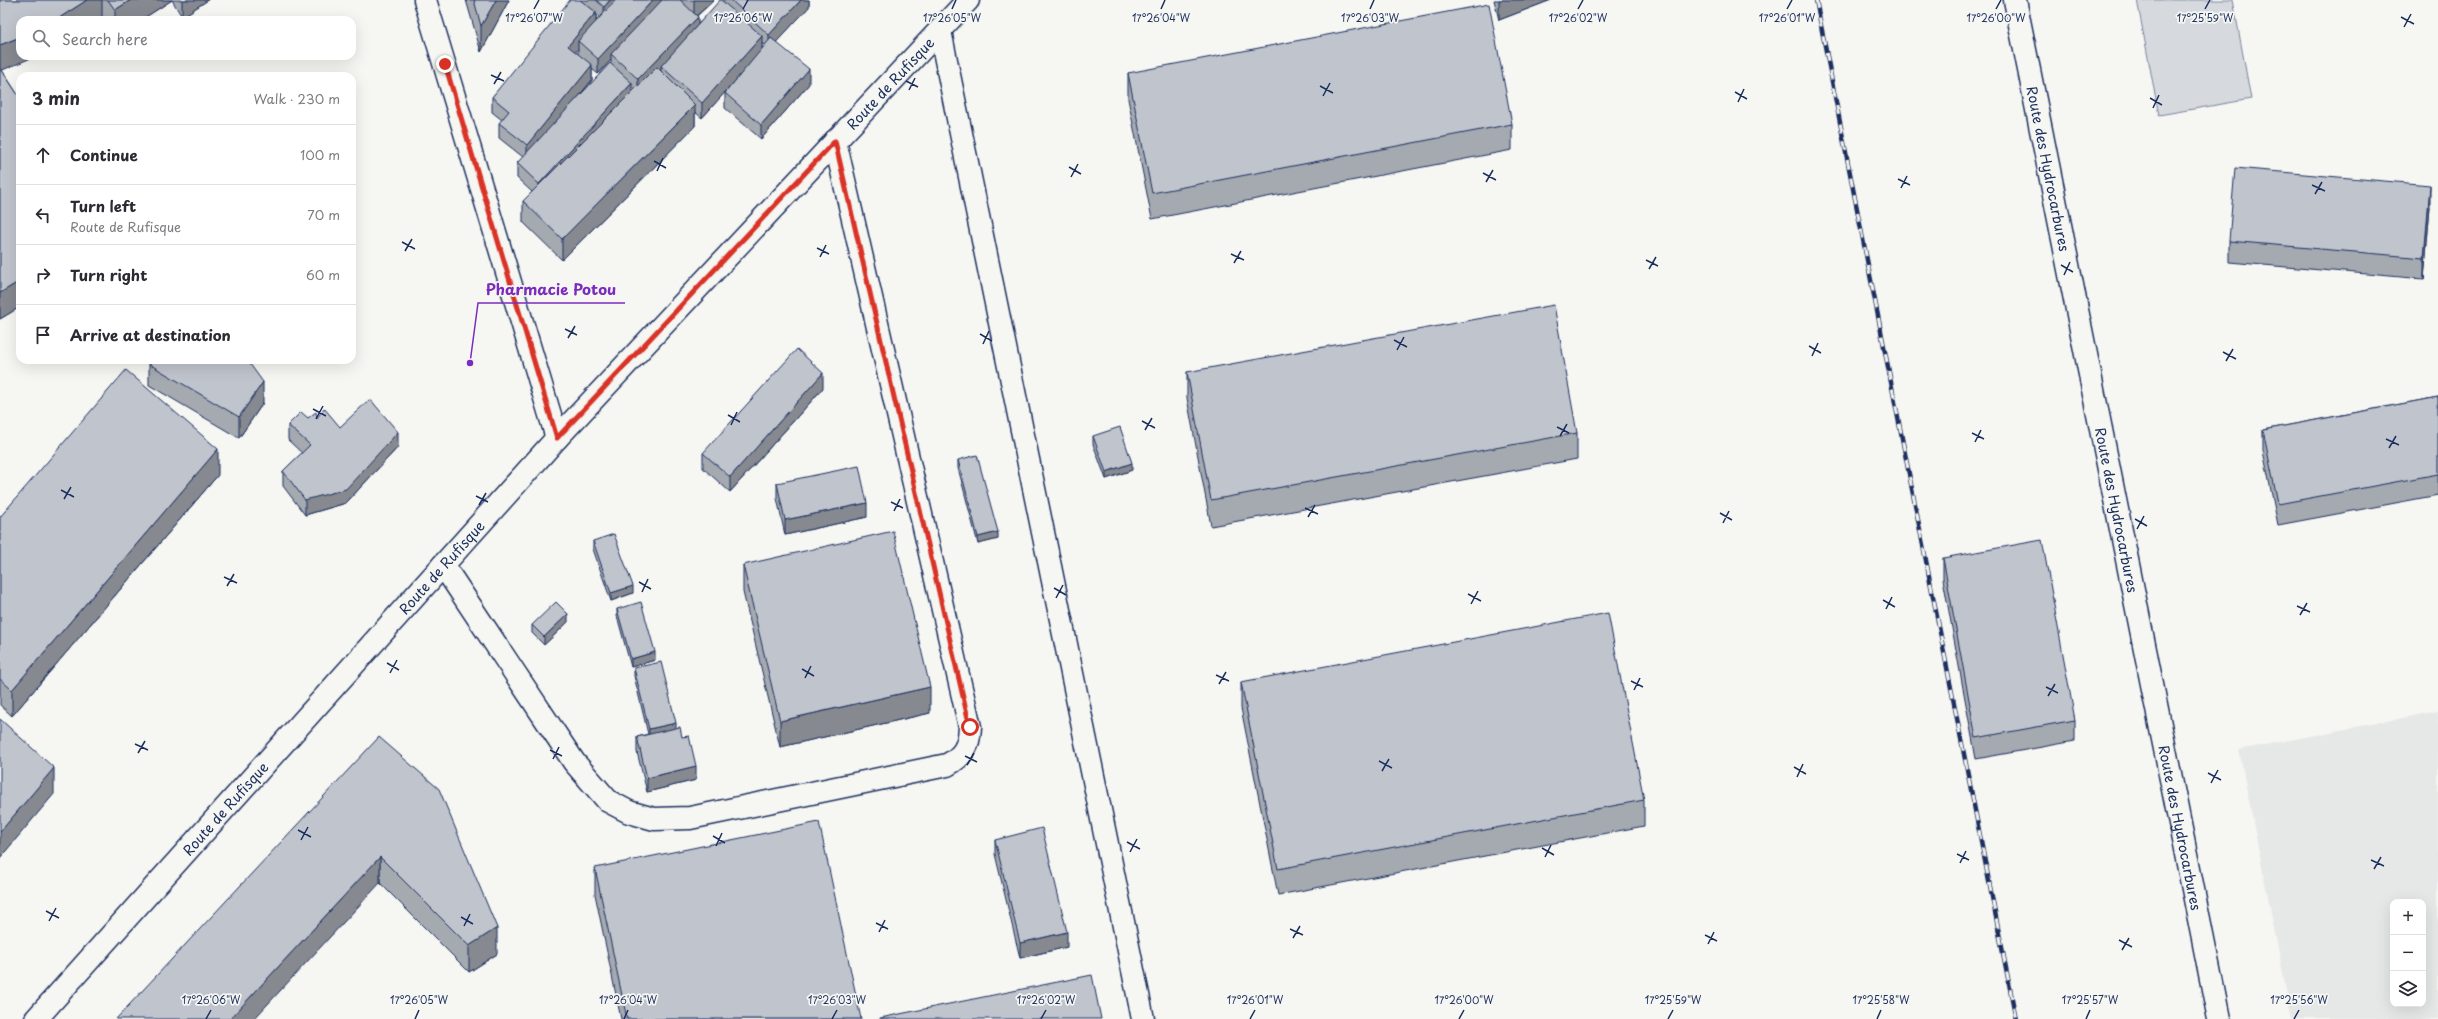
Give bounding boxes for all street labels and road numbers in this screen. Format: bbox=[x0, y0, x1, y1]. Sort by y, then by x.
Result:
street label: Route de Rufisque bbox=[841, 32, 939, 134]
street label: Route des Hydrocarbures bbox=[2022, 84, 2076, 253]
street label: Route des Hydrocarbures bbox=[2090, 425, 2144, 594]
street label: Route de Rufisque bbox=[393, 515, 489, 619]
street label: Route des Hydrocarbures bbox=[2154, 743, 2207, 912]
street label: Route de Rufisque bbox=[177, 756, 273, 860]

